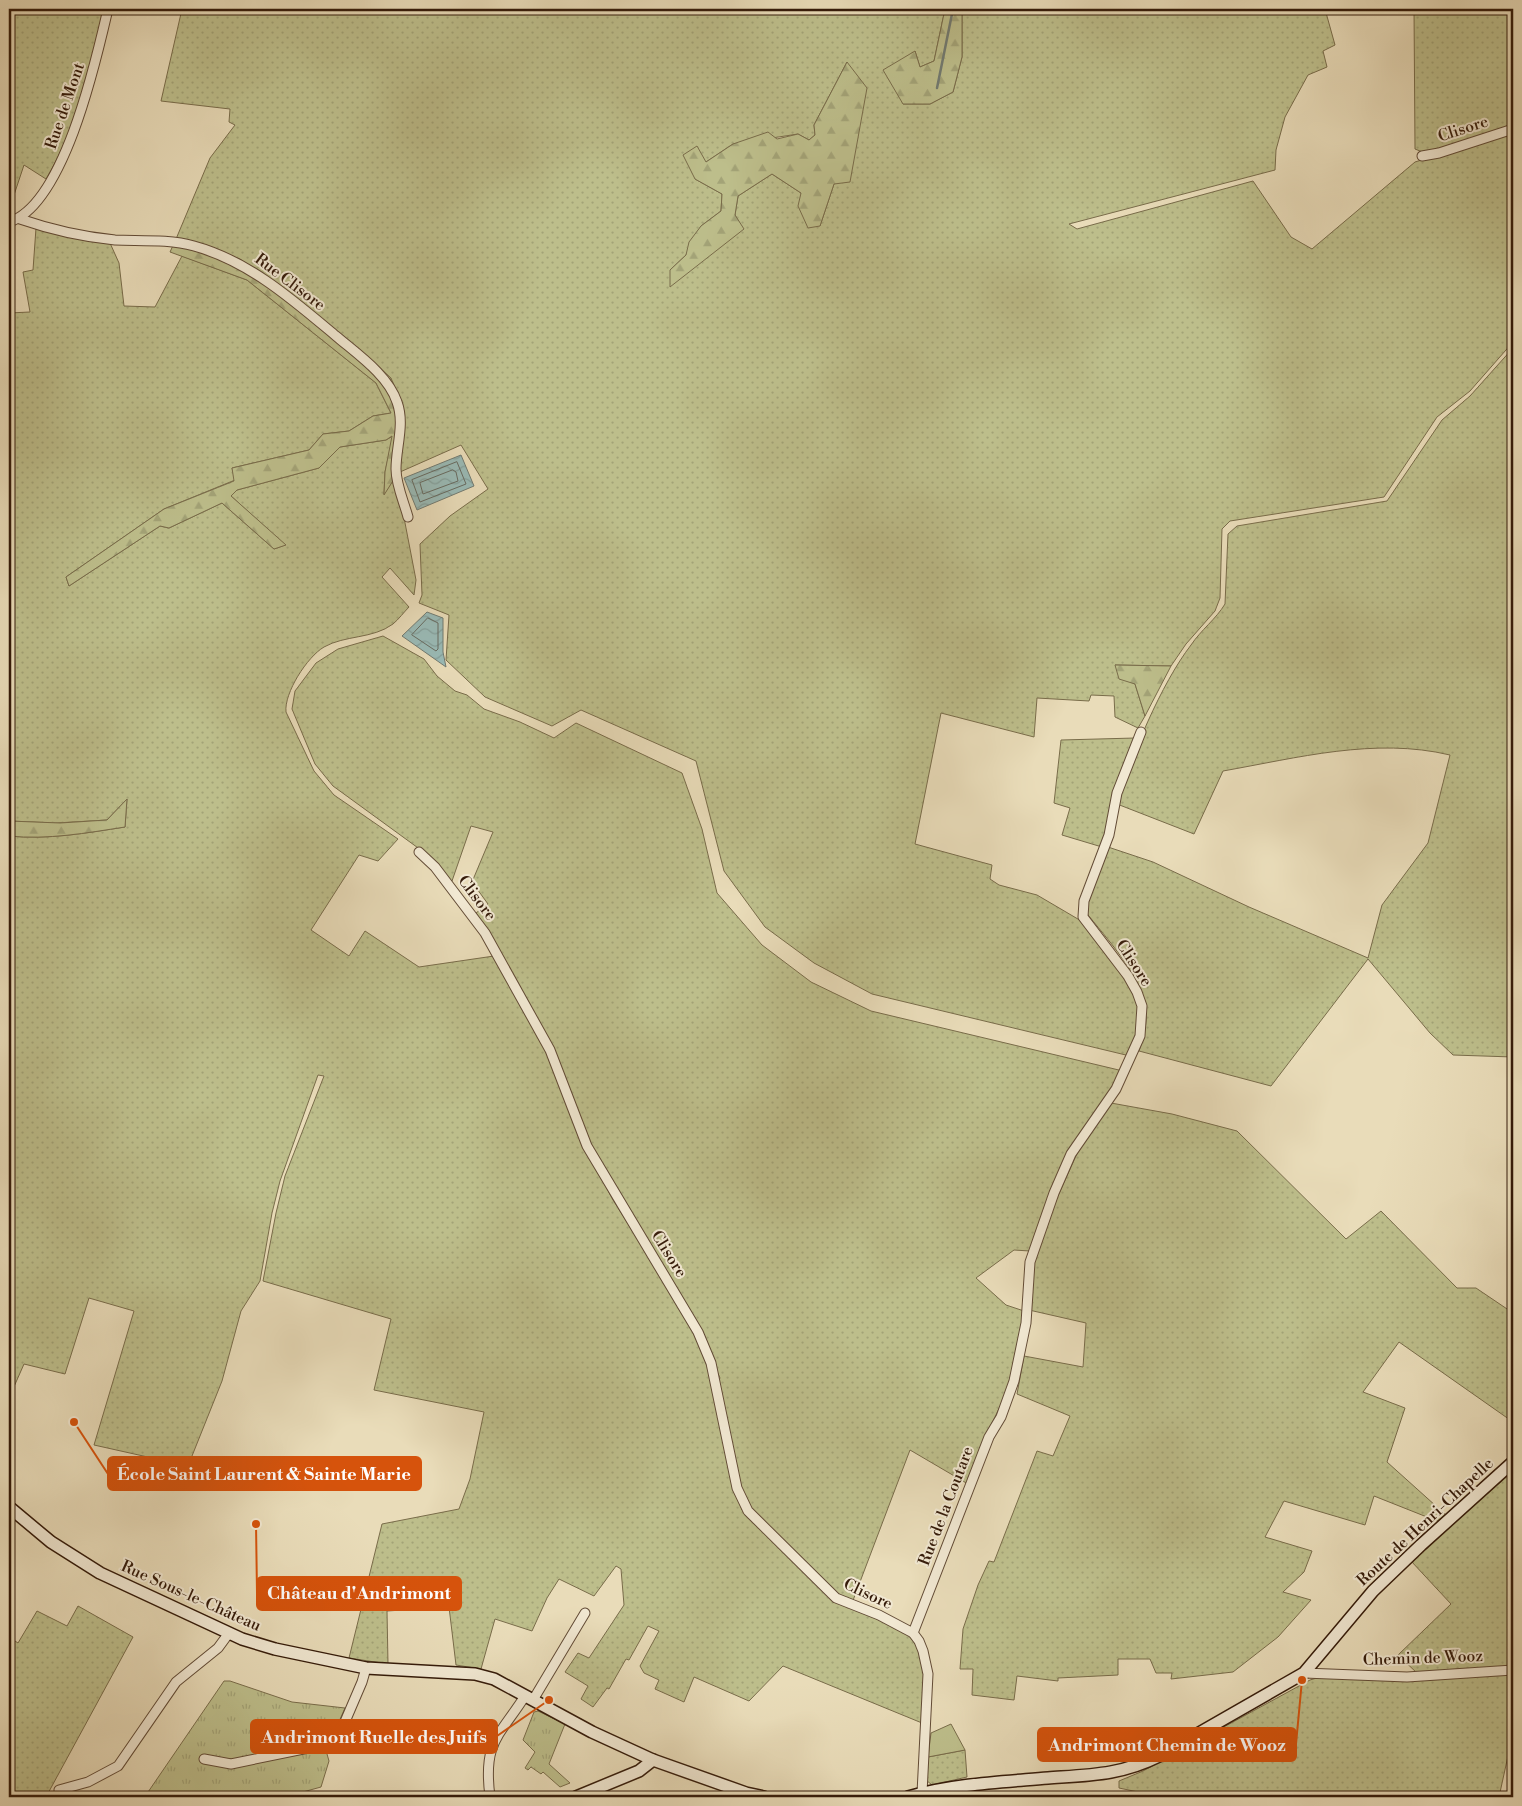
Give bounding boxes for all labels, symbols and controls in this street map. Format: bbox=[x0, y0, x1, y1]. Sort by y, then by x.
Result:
street label: Rue de Mont bbox=[41, 60, 89, 152]
street label: Clisore bbox=[1435, 111, 1491, 147]
street label: Rue Clisore bbox=[251, 249, 329, 315]
street label: Clisore bbox=[453, 871, 501, 925]
street label: Clisore bbox=[1111, 936, 1157, 990]
street label: Clisore bbox=[647, 1227, 691, 1281]
street label: Rue de la Coutare bbox=[914, 1444, 978, 1568]
street label: Route de Henri-Chapelle bbox=[1353, 1453, 1497, 1591]
callout: École Saint Laurent & Sainte Marie bbox=[108, 1457, 421, 1490]
text: École Saint Laurent & Sainte Marie bbox=[117, 1463, 411, 1486]
street label: Rue Sous-le-Château bbox=[118, 1556, 264, 1636]
street label: Clisore bbox=[840, 1574, 896, 1614]
callout: Château d'Andrimont bbox=[257, 1577, 461, 1610]
text: Château d'Andrimont bbox=[267, 1582, 452, 1605]
street label: Chemin de Wooz bbox=[1363, 1646, 1483, 1670]
callout: Andrimont Ruelle des Juifs bbox=[251, 1720, 497, 1753]
text: Andrimont Ruelle des Juifs bbox=[260, 1726, 487, 1749]
callout: Andrimont Chemin de Wooz bbox=[1038, 1728, 1296, 1761]
text: Andrimont Chemin de Wooz bbox=[1047, 1734, 1286, 1757]

